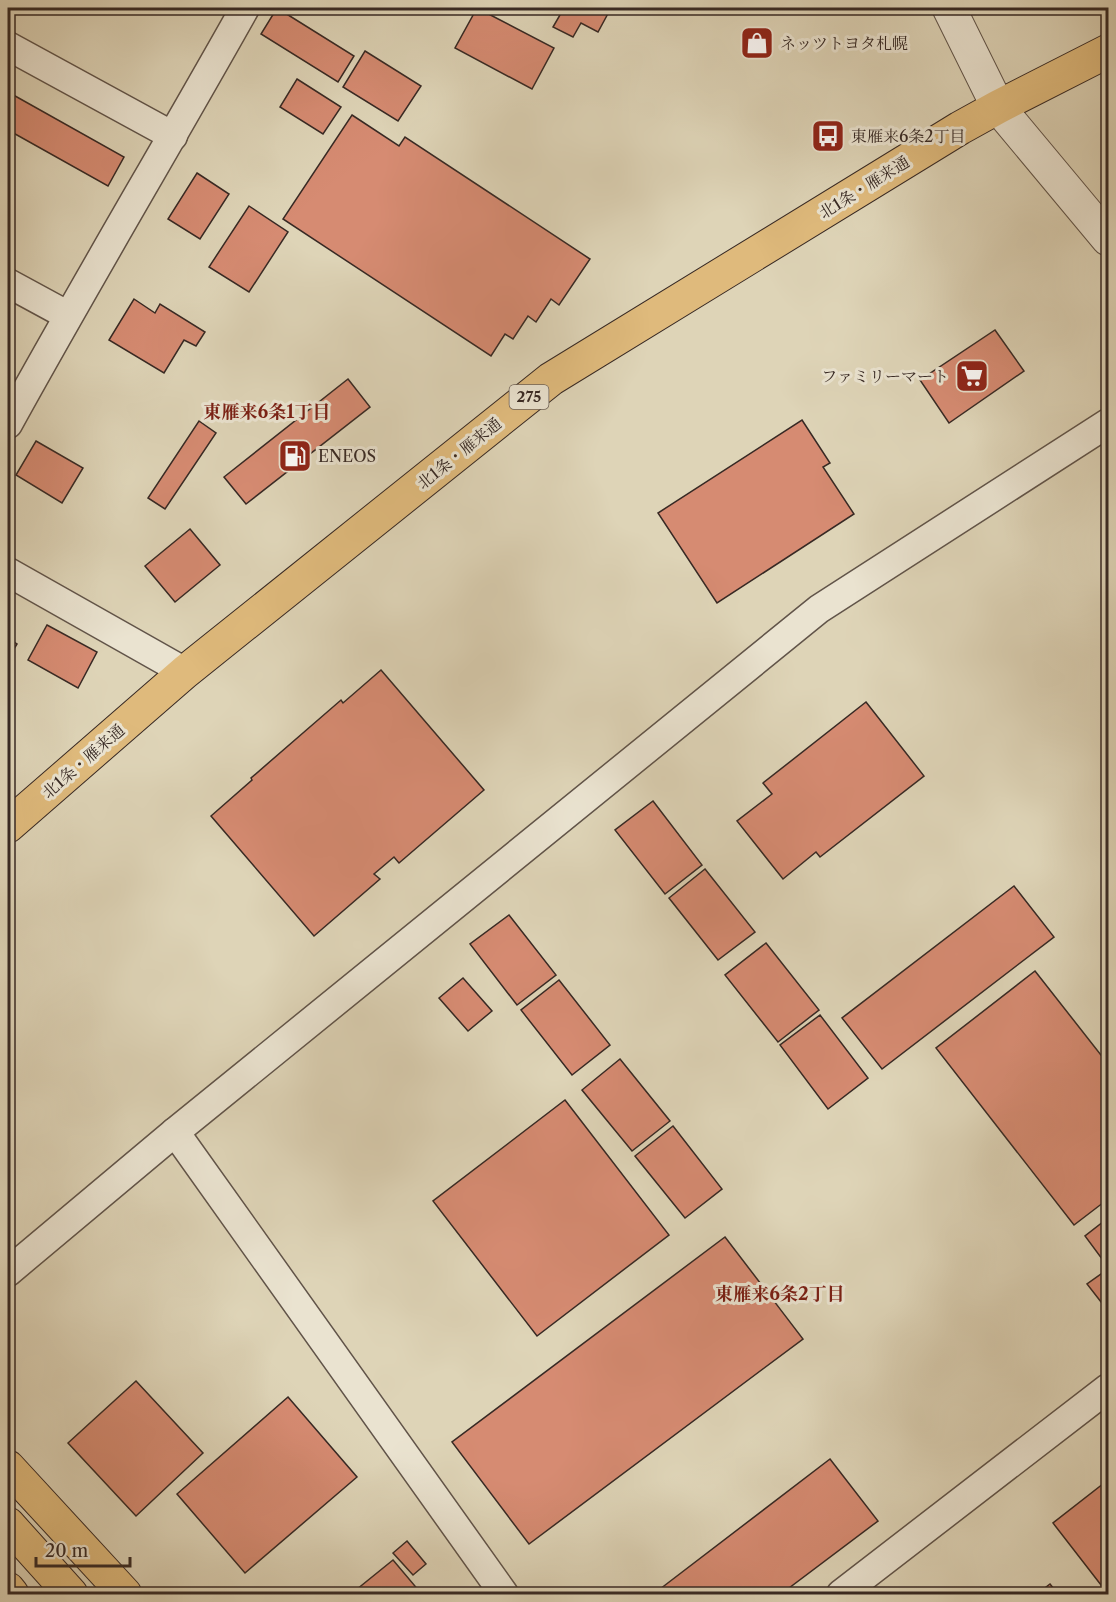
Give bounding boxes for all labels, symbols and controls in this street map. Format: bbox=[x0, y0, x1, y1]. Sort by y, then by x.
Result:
shop icon: ネッツトヨタ札幌 bbox=[739, 25, 775, 61]
place label: ネッツトヨタ札幌 bbox=[780, 33, 908, 53]
bus stop icon: 東雁来6条2丁目 bbox=[810, 118, 846, 154]
place label: 東雁来6条2丁目 bbox=[851, 126, 966, 146]
street label: 北1条・雁来通 bbox=[815, 151, 913, 223]
supermarket icon: ファミリーマート bbox=[954, 358, 990, 394]
place label: ファミリーマート bbox=[821, 366, 949, 386]
road number: 275 bbox=[510, 385, 548, 409]
district label: 東雁来6条1丁目 bbox=[204, 401, 330, 423]
street label: 北1条・雁来通 bbox=[413, 413, 505, 493]
fuel station icon: ENEOS bbox=[277, 438, 313, 474]
place label: ENEOS bbox=[318, 446, 376, 466]
street label: 北1条・雁来通 bbox=[38, 720, 128, 802]
district label: 東雁来6条2丁目 bbox=[715, 1283, 845, 1305]
scale bar bbox=[36, 1530, 130, 1568]
text: 20 m bbox=[45, 1540, 89, 1562]

